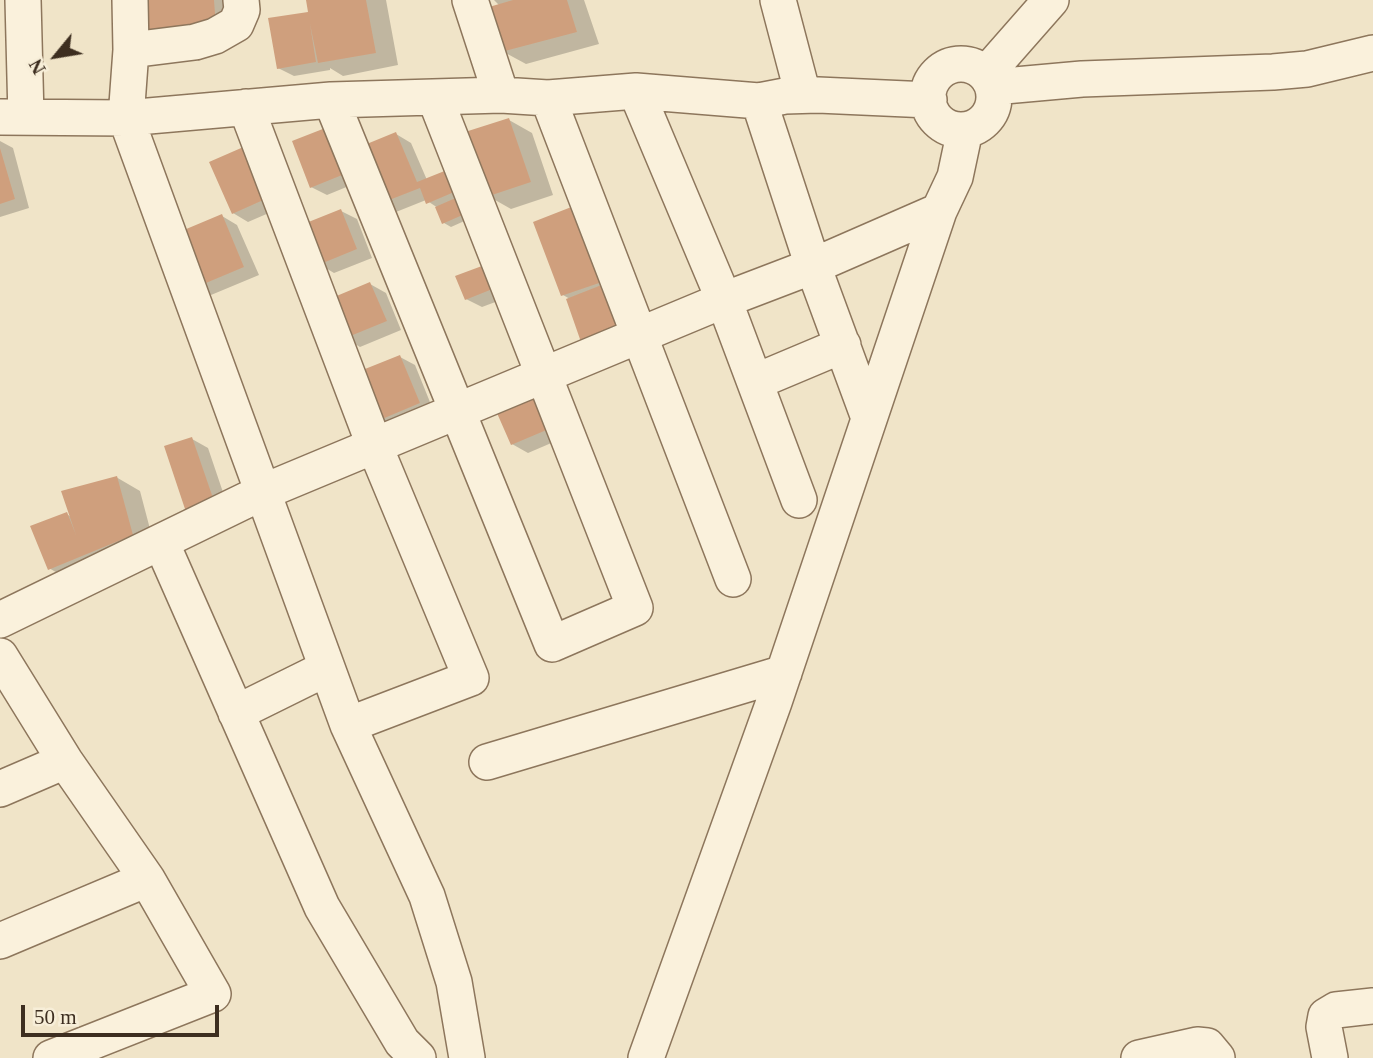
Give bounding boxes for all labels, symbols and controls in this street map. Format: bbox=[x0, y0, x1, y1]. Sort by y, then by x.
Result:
north arrow bbox=[21, 21, 91, 91]
text: N bbox=[25, 56, 50, 78]
scale bar bbox=[24, 992, 222, 1036]
text: 50 m bbox=[34, 1005, 77, 1029]

